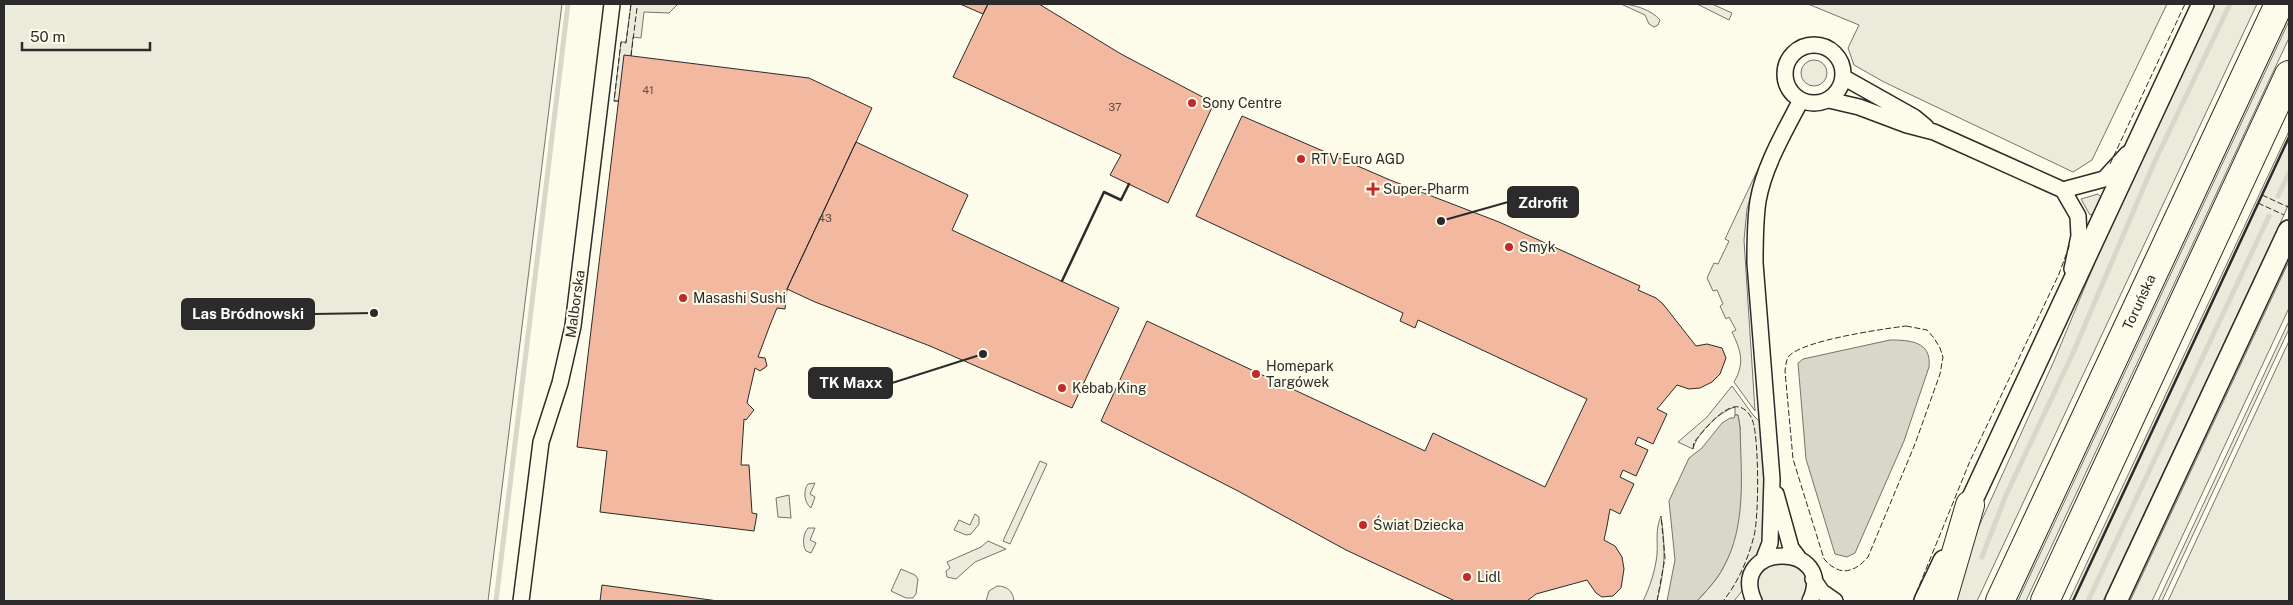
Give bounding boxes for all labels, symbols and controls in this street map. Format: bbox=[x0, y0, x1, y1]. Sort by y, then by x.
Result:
scale bar bbox=[22, 20, 150, 52]
text: 50 m bbox=[30, 28, 65, 45]
house number: 41 bbox=[642, 84, 654, 96]
place label: Sony Centre bbox=[1202, 95, 1282, 111]
marker: Sony Centre bbox=[1186, 97, 1198, 109]
house number: 37 bbox=[1108, 101, 1122, 113]
place label: RTV Euro AGD bbox=[1311, 151, 1405, 167]
marker: RTV Euro AGD bbox=[1295, 153, 1307, 165]
place label: Super-Pharm bbox=[1383, 181, 1469, 197]
marker: Super-Pharm bbox=[1367, 183, 1379, 195]
callout: Zdrofit bbox=[1508, 187, 1578, 217]
text: Zdrofit bbox=[1518, 194, 1568, 211]
house number: 43 bbox=[818, 212, 832, 224]
place label: Smyk bbox=[1519, 239, 1556, 255]
marker: Smyk bbox=[1503, 241, 1515, 253]
street label: Malborska bbox=[562, 269, 588, 339]
street label: Toruńska bbox=[2119, 272, 2159, 332]
place label: Masashi Sushi bbox=[693, 290, 786, 306]
marker: Masashi Sushi bbox=[677, 292, 689, 304]
callout: Las Bródnowski bbox=[182, 299, 314, 329]
text: Las Bródnowski bbox=[192, 305, 304, 322]
place label: Homepark Targówek bbox=[1266, 358, 1334, 390]
callout: TK Maxx bbox=[809, 368, 892, 398]
marker: Homepark Targówek bbox=[1250, 368, 1262, 380]
text: TK Maxx bbox=[819, 374, 883, 391]
place label: Kebab King bbox=[1072, 380, 1147, 396]
marker: Kebab King bbox=[1056, 382, 1068, 394]
place label: Świat Dziecka bbox=[1373, 515, 1464, 533]
marker: Świat Dziecka bbox=[1357, 519, 1369, 531]
place label: Lidl bbox=[1477, 569, 1501, 585]
marker: Lidl bbox=[1461, 571, 1473, 583]

